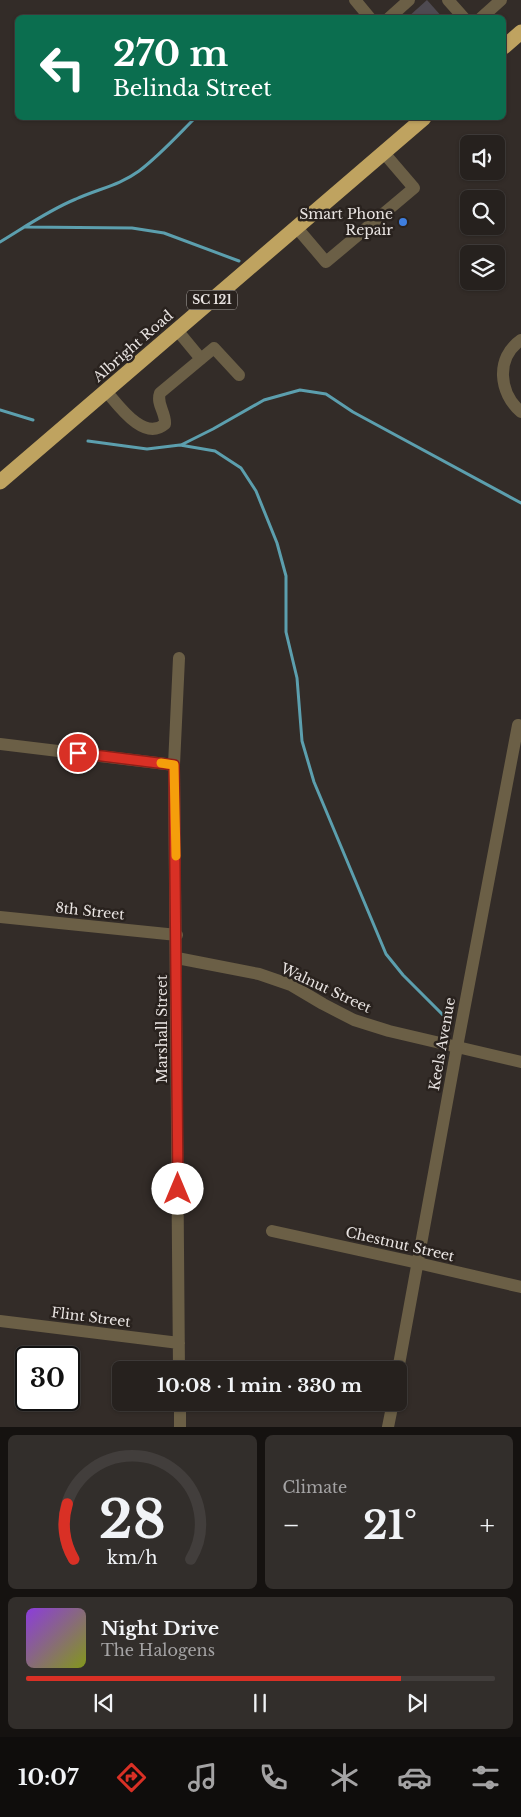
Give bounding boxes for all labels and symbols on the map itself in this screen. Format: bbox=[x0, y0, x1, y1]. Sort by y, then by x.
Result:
place label: Smart Phone Repair bbox=[299, 205, 393, 239]
marker: Smart Phone Repair bbox=[397, 216, 409, 228]
road number: SC 121 bbox=[187, 290, 237, 310]
street label: Albright Road bbox=[88, 306, 177, 386]
pin bbox=[57, 732, 99, 774]
street label: 8th Street bbox=[54, 898, 126, 924]
street label: Walnut Street bbox=[277, 959, 375, 1017]
street label: Marshall Street bbox=[153, 974, 171, 1083]
street label: Keels Avenue bbox=[425, 996, 459, 1092]
position arrow bbox=[151, 1162, 203, 1214]
street label: Chestnut Street bbox=[344, 1223, 457, 1265]
street label: Flint Street bbox=[50, 1303, 132, 1331]
speed limit sign: 30 bbox=[15, 1346, 80, 1411]

